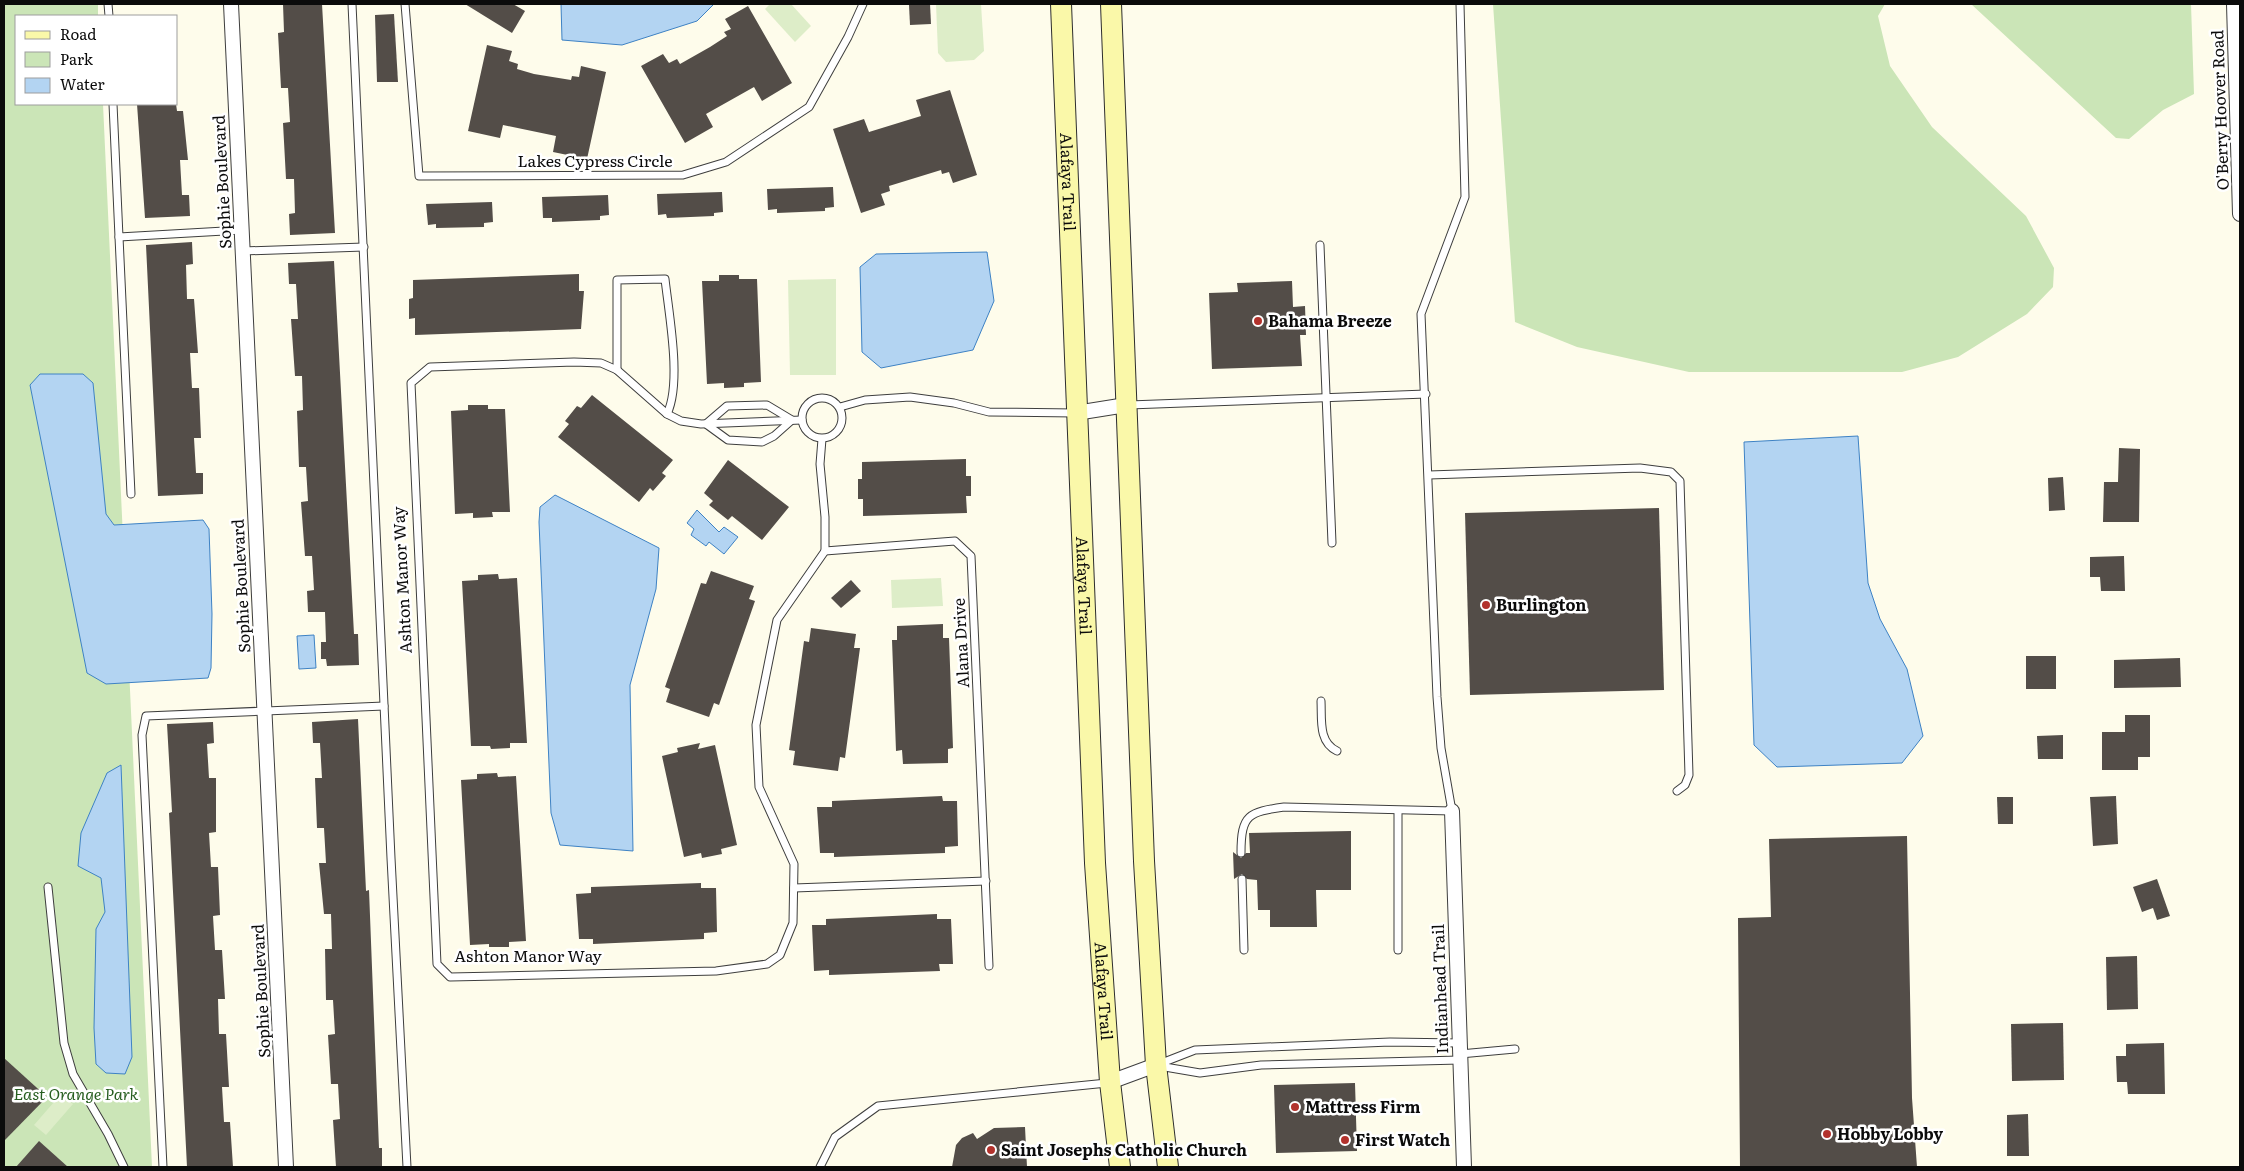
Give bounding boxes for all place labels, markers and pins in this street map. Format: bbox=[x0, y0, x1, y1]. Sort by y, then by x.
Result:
place label: Bahama Breeze bbox=[1268, 308, 1392, 332]
marker: Bahama Breeze bbox=[1252, 315, 1264, 327]
place label: Burlington bbox=[1496, 592, 1586, 616]
marker: Burlington bbox=[1480, 599, 1492, 611]
place label: Mattress Firm bbox=[1305, 1094, 1420, 1118]
marker: Mattress Firm bbox=[1289, 1101, 1301, 1113]
place label: Hobby Lobby bbox=[1837, 1121, 1943, 1145]
place label: First Watch bbox=[1355, 1127, 1450, 1151]
marker: Hobby Lobby bbox=[1821, 1128, 1833, 1140]
marker: First Watch bbox=[1339, 1134, 1351, 1146]
place label: Saint Josephs Catholic Church bbox=[1001, 1137, 1247, 1161]
marker: Saint Josephs Catholic Church bbox=[985, 1144, 997, 1156]

